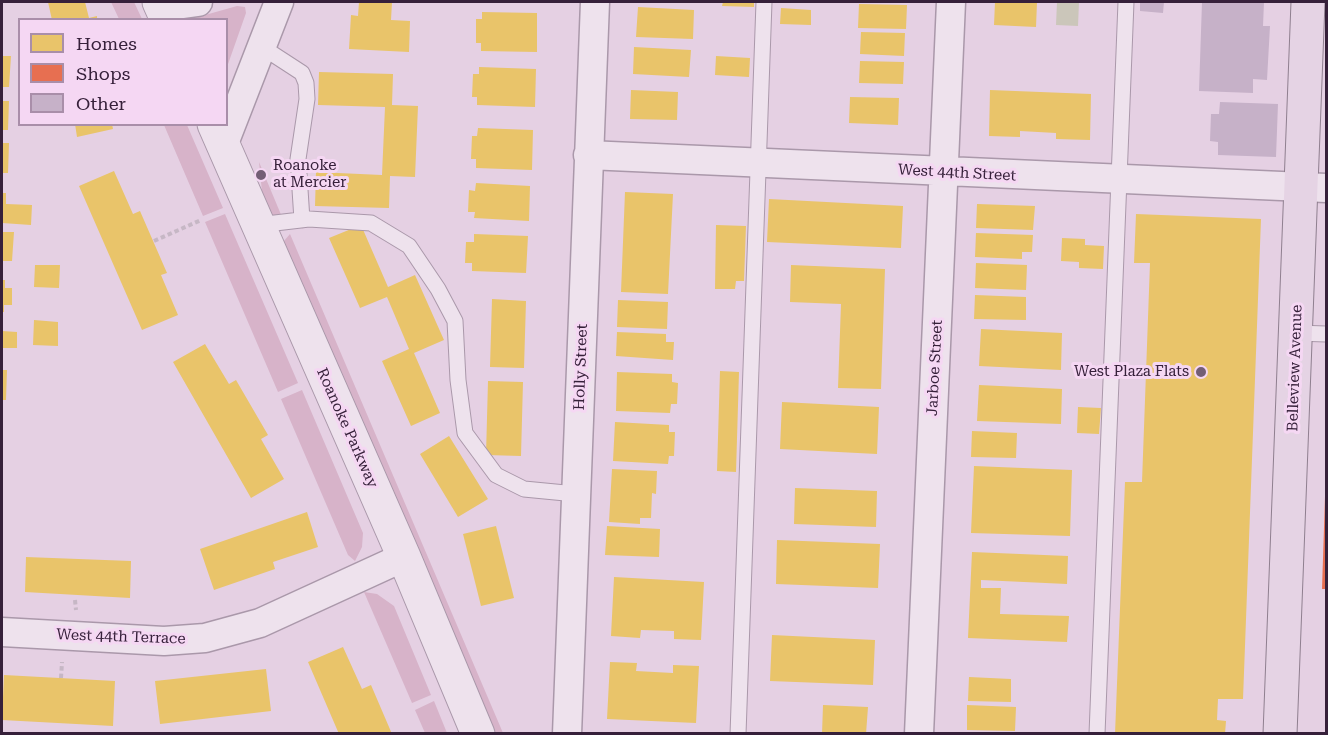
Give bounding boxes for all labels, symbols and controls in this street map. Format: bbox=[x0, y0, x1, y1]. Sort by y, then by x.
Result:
legend bbox=[18, 18, 228, 126]
text: Homes bbox=[76, 33, 137, 54]
text: Shops bbox=[76, 63, 130, 84]
text: Other bbox=[76, 93, 126, 114]
place label: Roanoke at Mercier bbox=[273, 157, 346, 192]
street label: West 44th Street bbox=[897, 161, 1017, 185]
marker: Roanoke at Mercier bbox=[254, 168, 268, 182]
street label: Belleview Avenue bbox=[1284, 304, 1306, 432]
street label: Jarboe Street bbox=[923, 319, 947, 417]
street label: Holly Street bbox=[570, 323, 592, 411]
place label: West Plaza Flats bbox=[1074, 363, 1189, 381]
street label: Roanoke Parkway bbox=[313, 365, 381, 491]
marker: West Plaza Flats bbox=[1194, 365, 1208, 379]
street label: West 44th Terrace bbox=[56, 626, 186, 648]

